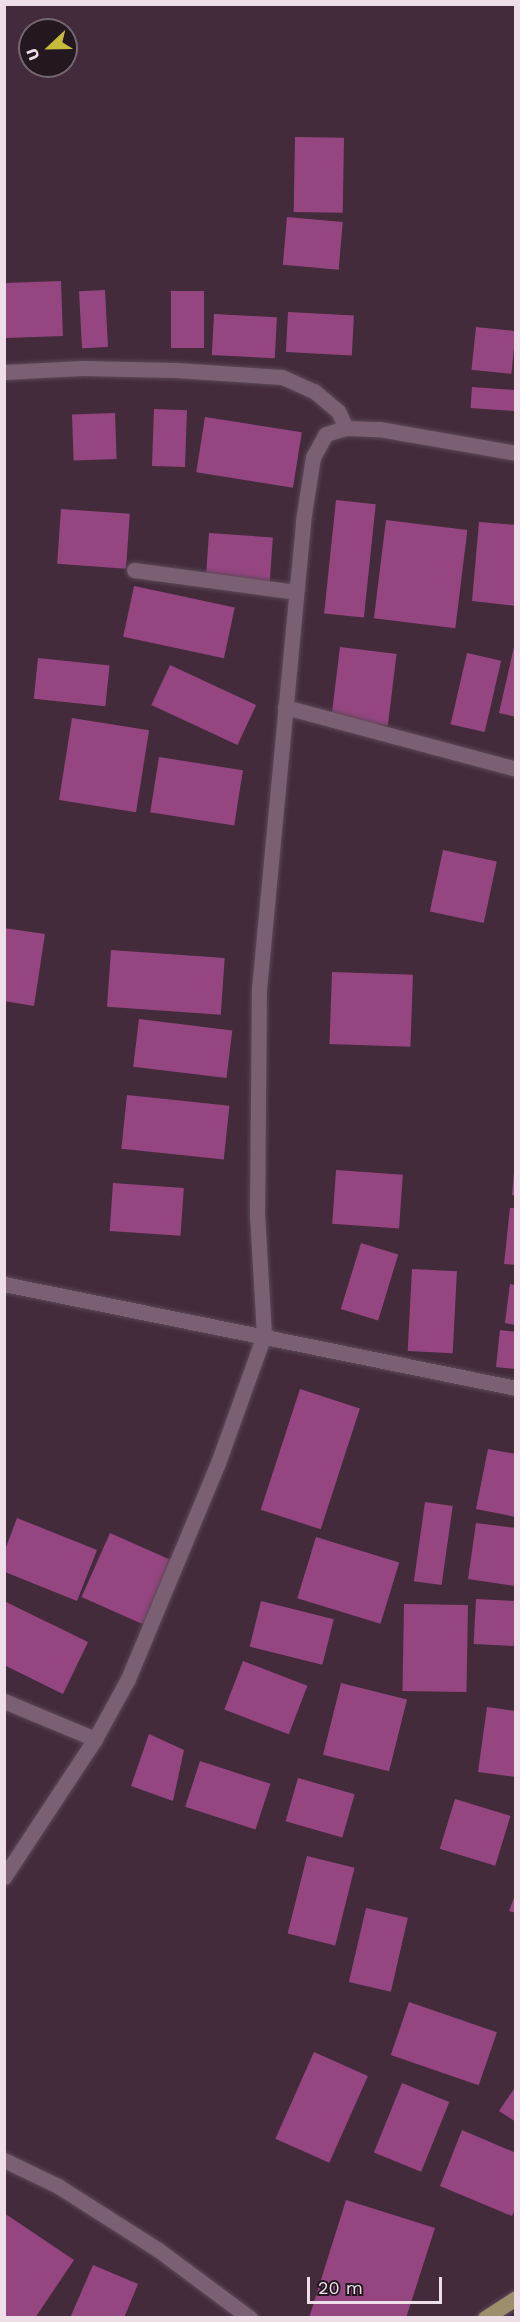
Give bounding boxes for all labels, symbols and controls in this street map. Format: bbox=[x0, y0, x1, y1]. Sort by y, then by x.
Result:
north arrow bbox=[18, 18, 78, 78]
text: U bbox=[22, 45, 44, 63]
scale bar bbox=[310, 2265, 445, 2303]
text: 20 m bbox=[318, 2277, 363, 2298]

